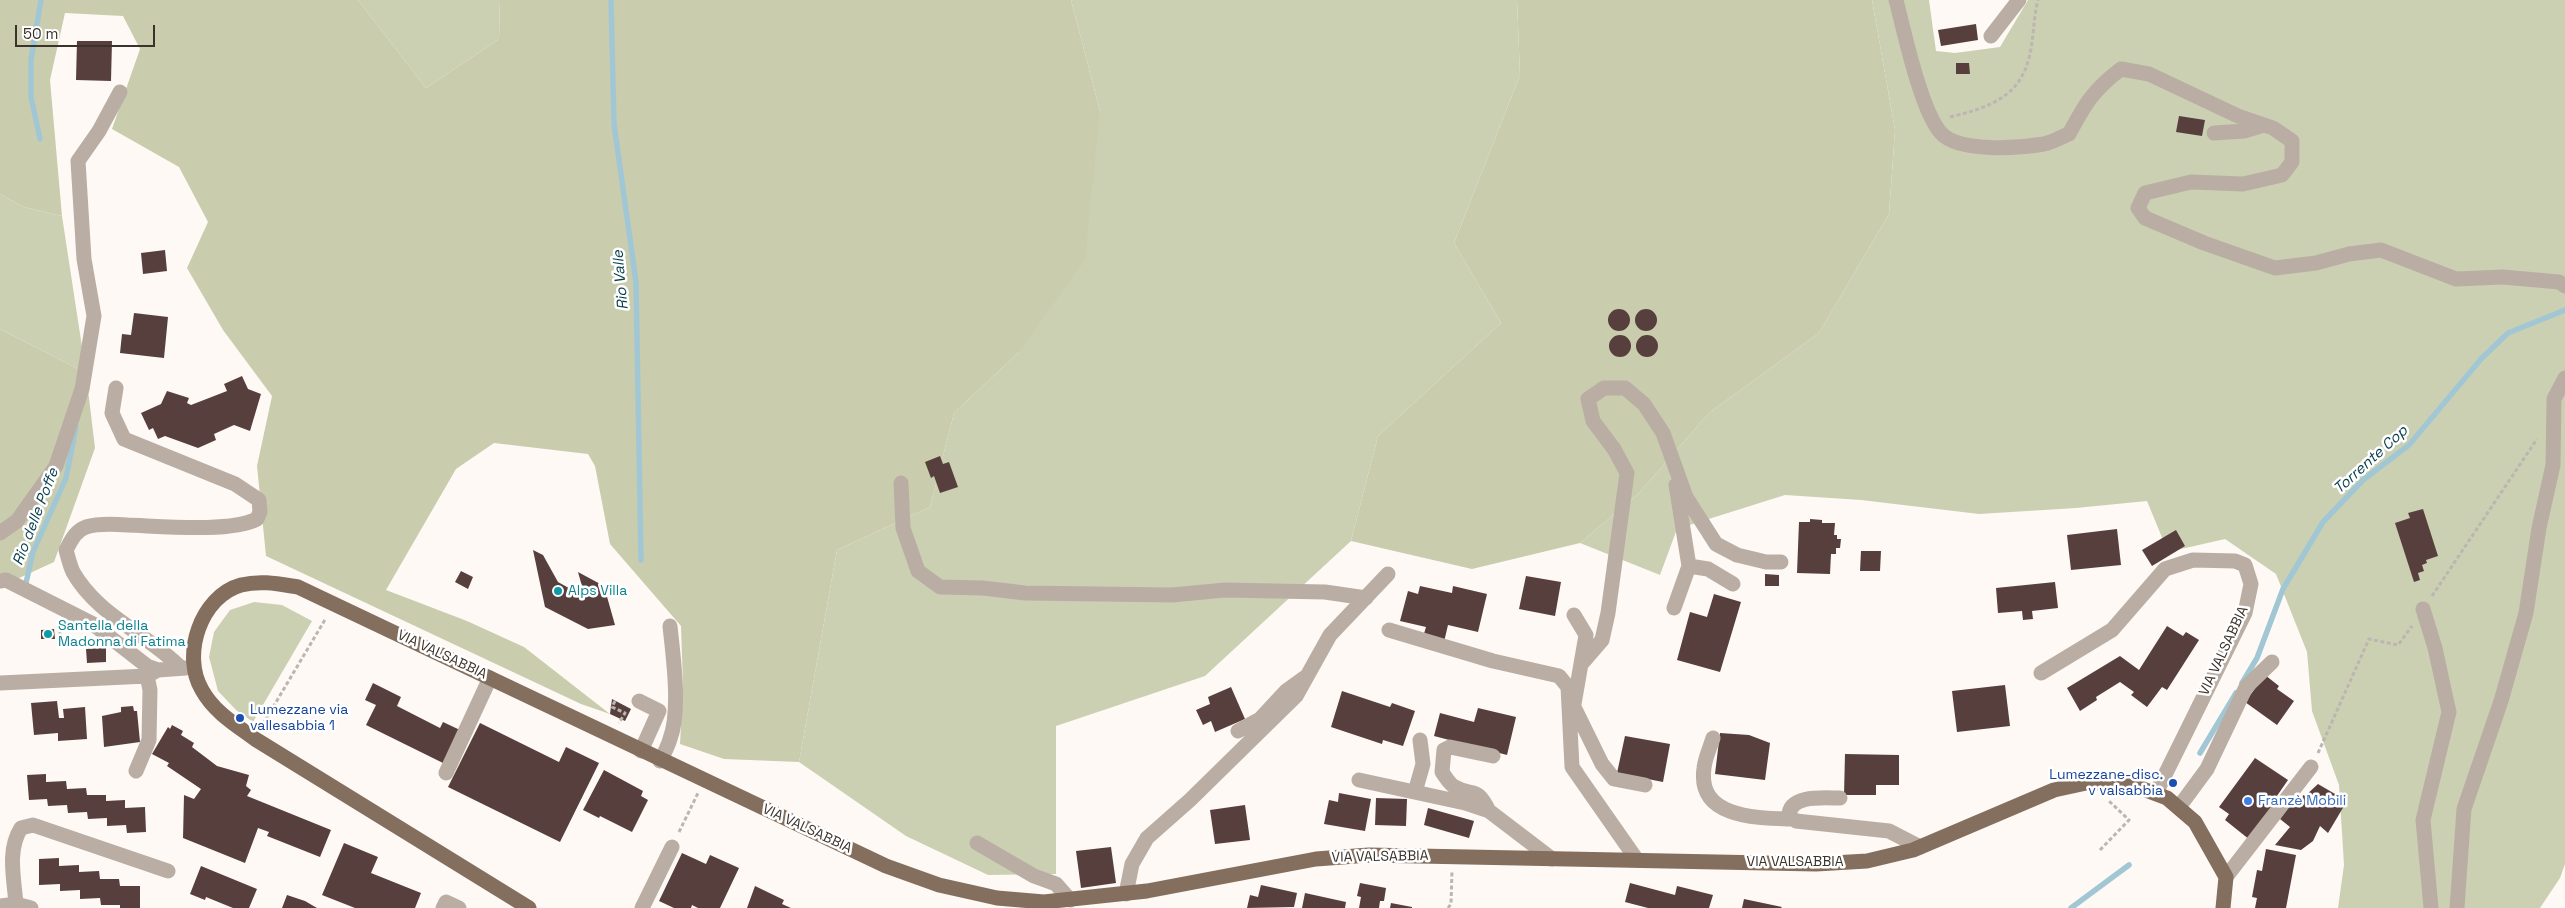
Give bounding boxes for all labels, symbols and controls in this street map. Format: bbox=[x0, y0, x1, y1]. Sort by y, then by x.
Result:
scale bar bbox=[18, 15, 158, 47]
text: 50 m bbox=[23, 24, 58, 43]
water label: Rio Valle bbox=[609, 249, 633, 311]
water label: Torrente Cop bbox=[2330, 422, 2412, 498]
water label: Rio delle Poffe bbox=[9, 466, 63, 568]
place label: Alps Villa bbox=[568, 583, 627, 599]
marker: Alps Villa bbox=[552, 585, 564, 597]
street label: VIA VALSABBIA bbox=[2196, 603, 2252, 699]
place label: Santella della Madonna di Fatima bbox=[58, 618, 186, 650]
street label: VIA VALSABBIA bbox=[394, 627, 490, 683]
marker: Santella della Madonna di Fatima bbox=[42, 628, 54, 640]
place label: Lumezzane via vallesabbia 1 bbox=[250, 702, 348, 734]
marker: Lumezzane via vallesabbia 1 bbox=[234, 712, 246, 724]
place label: Lumezzane-disc. v valsabbia bbox=[2049, 767, 2163, 800]
marker: Lumezzane-disc. v valsabbia bbox=[2167, 777, 2179, 789]
place label: Franzè Mobili bbox=[2258, 793, 2346, 809]
marker: Franzè Mobili bbox=[2242, 795, 2254, 807]
street label: VIA VALSABBIA bbox=[759, 801, 855, 857]
street label: VIA VALSABBIA bbox=[1331, 848, 1429, 866]
street label: VIA VALSABBIA bbox=[1746, 854, 1844, 870]

